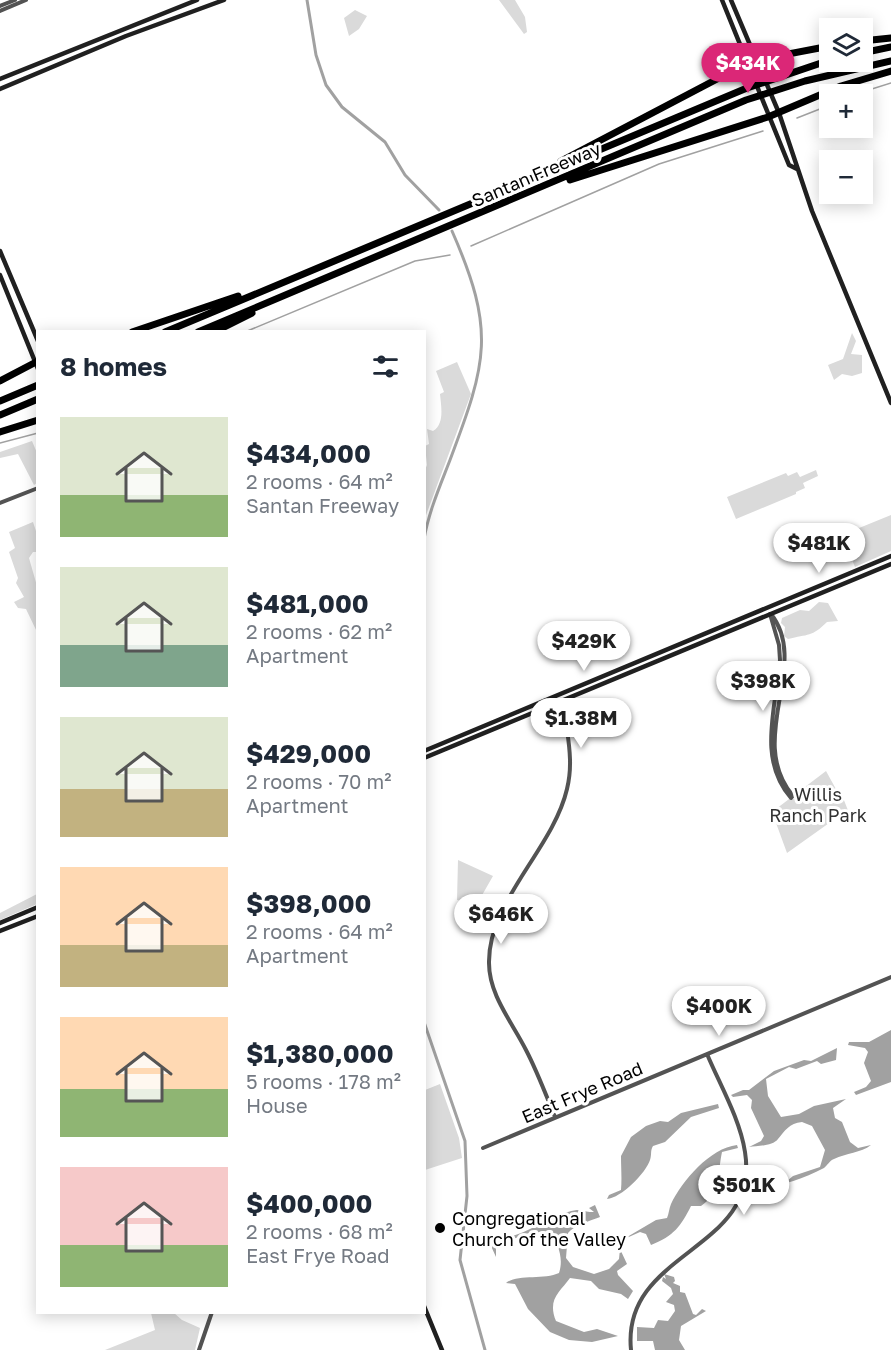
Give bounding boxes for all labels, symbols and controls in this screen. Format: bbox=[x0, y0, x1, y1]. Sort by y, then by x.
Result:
map controls bbox=[819, 18, 873, 204]
button: layers bbox=[819, 18, 873, 72]
pin: $434K bbox=[706, 43, 790, 94]
text: $434K bbox=[715, 50, 781, 74]
button: + bbox=[819, 84, 873, 138]
street label: Santan Freeway bbox=[468, 137, 604, 211]
button: − bbox=[819, 150, 873, 204]
icon: filters bbox=[369, 350, 402, 383]
text: 8 homes bbox=[60, 351, 167, 382]
text: $434,000 bbox=[246, 438, 371, 469]
icon: home bbox=[108, 441, 180, 513]
text: 2 rooms · 64 m² bbox=[246, 469, 393, 493]
text: Santan Freeway bbox=[246, 493, 399, 517]
pin: $481K bbox=[777, 523, 861, 574]
text: $481K bbox=[787, 530, 851, 554]
text: $481,000 bbox=[246, 588, 369, 619]
icon: home bbox=[108, 591, 180, 663]
text: 2 rooms · 62 m² bbox=[246, 619, 392, 643]
pin: $429K bbox=[542, 621, 626, 672]
text: $429K bbox=[551, 628, 617, 652]
text: Apartment bbox=[246, 643, 349, 667]
pin: $398K bbox=[721, 661, 805, 712]
text: $398K bbox=[730, 668, 796, 692]
pin: $1.38M bbox=[532, 698, 630, 749]
text: $1.38M bbox=[545, 705, 617, 729]
text: $429,000 bbox=[246, 738, 371, 769]
icon: home bbox=[108, 741, 180, 813]
text: 2 rooms · 70 m² bbox=[246, 769, 391, 793]
park label: Willis Ranch Park bbox=[769, 783, 867, 826]
text: Apartment bbox=[246, 793, 349, 817]
text: $398,000 bbox=[246, 888, 371, 919]
icon: home bbox=[108, 891, 180, 963]
pin: $646K bbox=[459, 894, 543, 945]
text: $646K bbox=[468, 901, 534, 925]
text: 2 rooms · 64 m² bbox=[246, 919, 393, 943]
text: Apartment bbox=[246, 943, 349, 967]
pin: $400K bbox=[677, 986, 761, 1037]
text: $400K bbox=[686, 993, 752, 1017]
text: $1,380,000 bbox=[246, 1038, 394, 1069]
icon: home bbox=[108, 1041, 180, 1113]
street label: East Frye Road bbox=[518, 1057, 646, 1127]
text: 5 rooms · 178 m² bbox=[246, 1069, 401, 1093]
text: House bbox=[246, 1093, 308, 1117]
pin: $501K bbox=[702, 1165, 786, 1216]
text: $501K bbox=[712, 1172, 776, 1196]
text: $400,000 bbox=[246, 1188, 373, 1219]
icon: home bbox=[108, 1191, 180, 1263]
place label: Congregational Church of the Valley bbox=[452, 1207, 626, 1250]
text: 2 rooms · 68 m² bbox=[246, 1219, 393, 1243]
marker: Congregational Church of the Valley bbox=[433, 1221, 447, 1235]
text: East Frye Road bbox=[246, 1243, 390, 1267]

